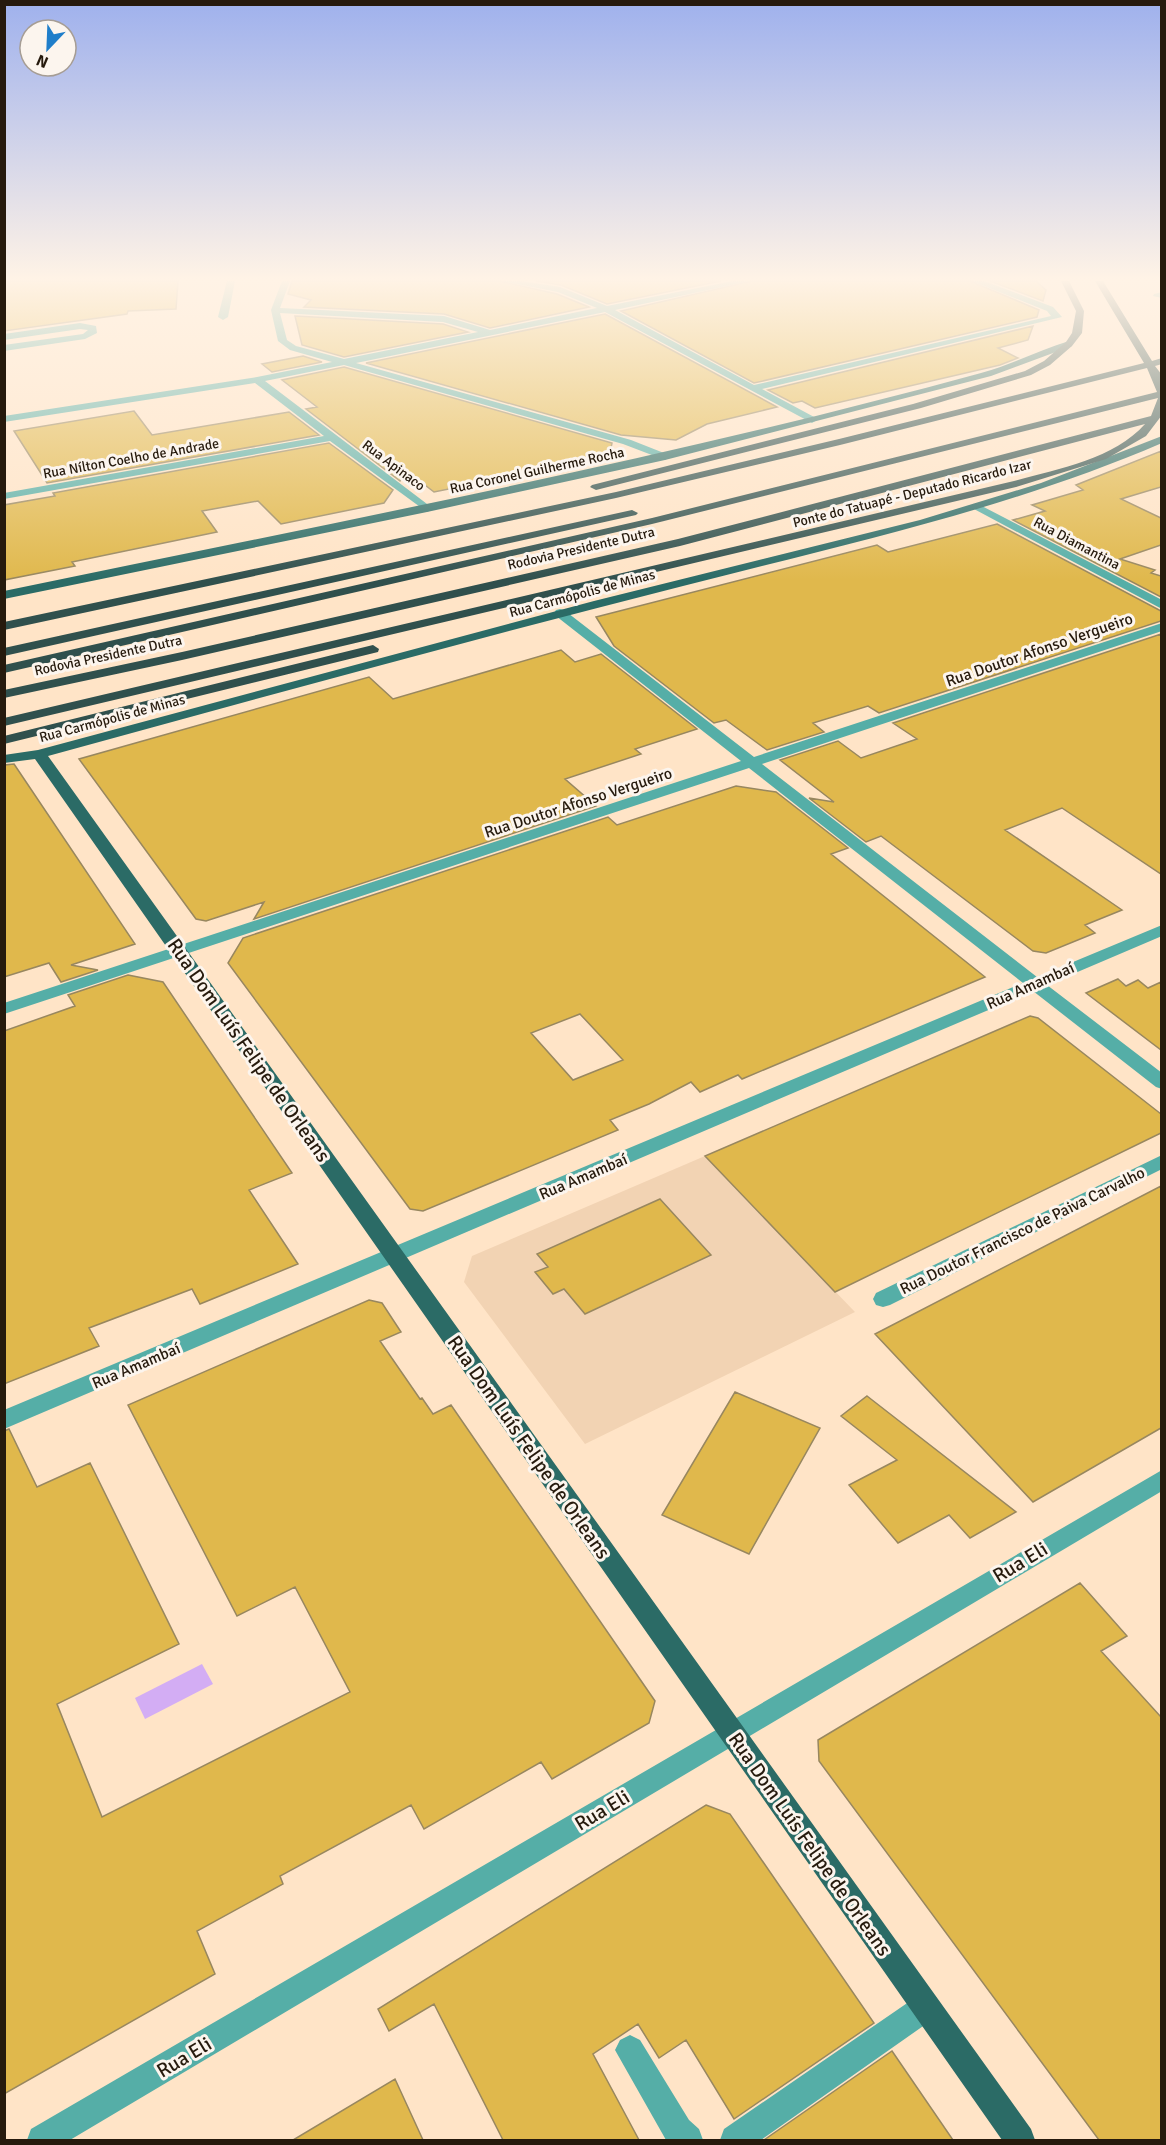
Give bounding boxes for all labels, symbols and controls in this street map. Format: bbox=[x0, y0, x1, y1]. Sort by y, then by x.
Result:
north arrow bbox=[18, 18, 78, 78]
text: N bbox=[33, 50, 52, 72]
street label: Rua Nílton Coelho de Andrade bbox=[42, 435, 220, 482]
street label: Rua Apinaco bbox=[359, 436, 428, 495]
street label: Rua Coronel Guilherme Rocha bbox=[448, 444, 626, 497]
street label: Ponte do Tatuapé - Deputado Ricardo Izar bbox=[791, 455, 1034, 531]
street label: Rua Diamantina bbox=[1031, 514, 1123, 573]
street label: Rodovia Presidente Dutra bbox=[506, 523, 656, 574]
street label: Rua Carmópolis de Minas bbox=[507, 566, 657, 621]
street label: Rua Doutor Afonso Vergueiro bbox=[943, 609, 1135, 691]
street label: Rodovia Presidente Dutra bbox=[33, 632, 183, 679]
street label: Rua Carmópolis de Minas bbox=[37, 691, 187, 746]
street label: Rua Doutor Afonso Vergueiro bbox=[482, 763, 675, 843]
street label: Rua Dom Luís Felipe de Orleans bbox=[162, 934, 336, 1167]
street label: Rua Amambaí bbox=[983, 957, 1078, 1014]
street label: Rua Amambaí bbox=[536, 1149, 631, 1204]
street label: Rua Doutor Francisco de Paiva Carvalho bbox=[897, 1163, 1148, 1299]
street label: Rua Dom Luís Felipe de Orleans bbox=[442, 1331, 616, 1564]
street label: Rua Amambaí bbox=[89, 1338, 184, 1393]
street label: Rua Eli bbox=[988, 1536, 1052, 1588]
street label: Rua Dom Luís Felipe de Orleans bbox=[723, 1728, 897, 1961]
street label: Rua Eli bbox=[570, 1784, 634, 1836]
street label: Rua Eli bbox=[152, 2031, 216, 2083]

